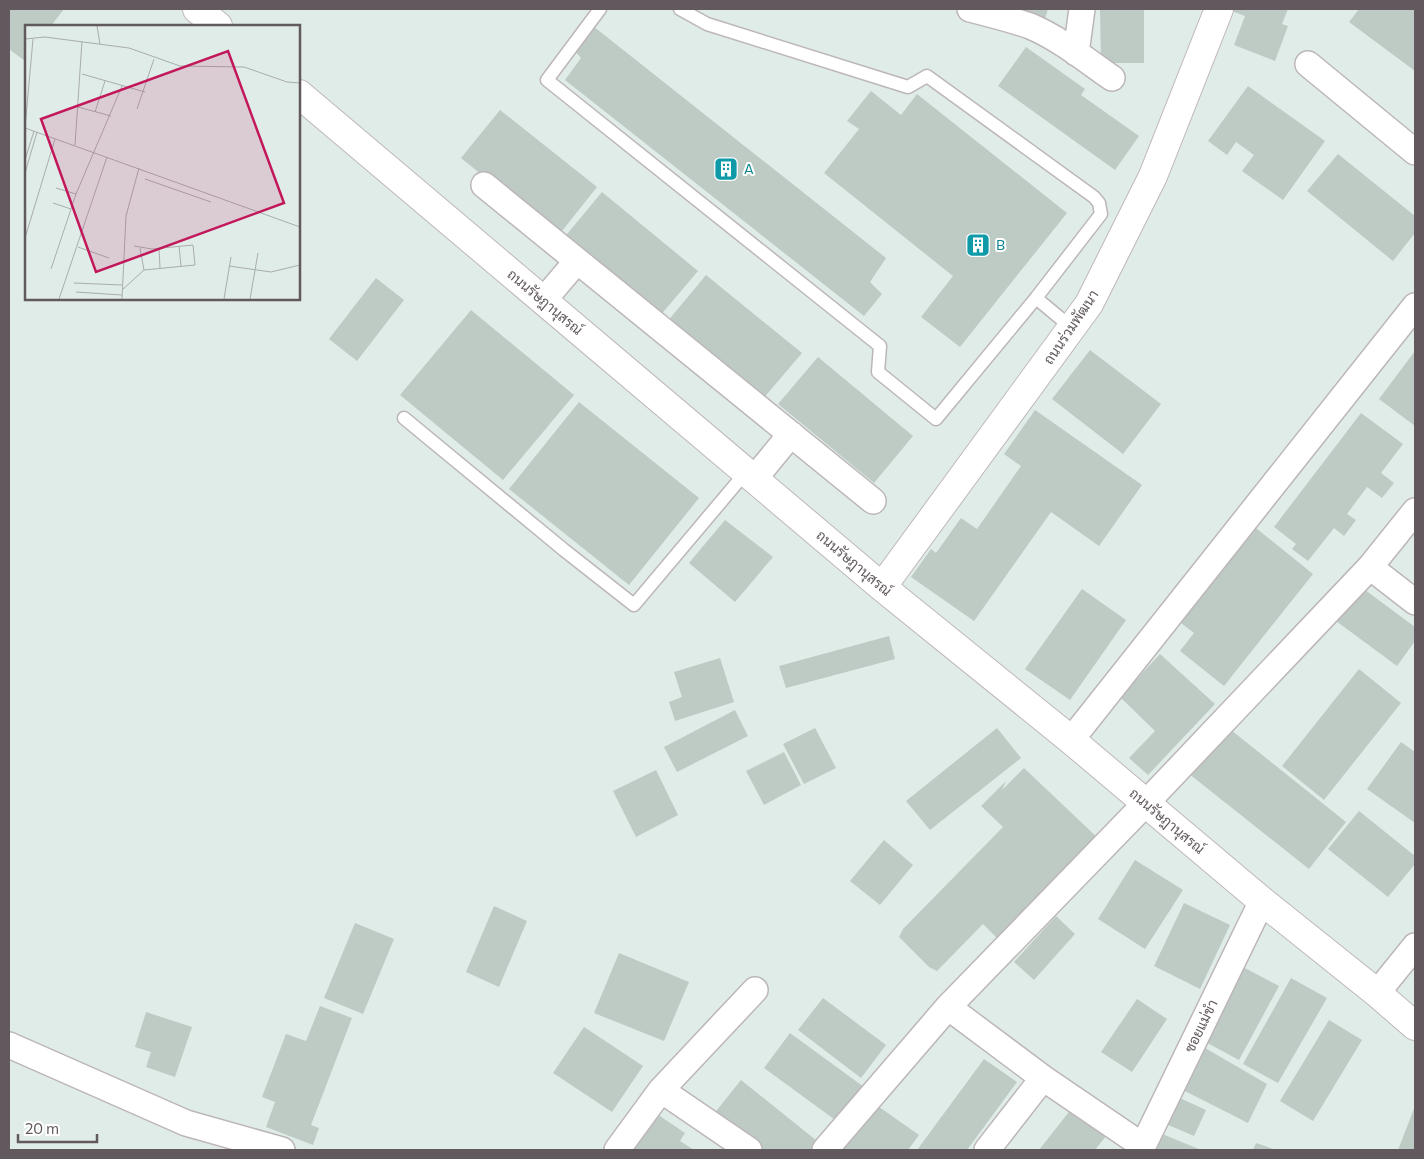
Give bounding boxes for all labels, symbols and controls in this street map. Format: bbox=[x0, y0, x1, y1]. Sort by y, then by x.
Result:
inset map bbox=[25, 25, 300, 300]
building icon: A bbox=[713, 156, 739, 182]
place label: A bbox=[744, 160, 754, 177]
building icon: B bbox=[965, 232, 991, 258]
place label: B bbox=[996, 236, 1005, 253]
street label: ถนนรัษฎานุสรณ์ bbox=[503, 265, 586, 340]
street label: ถนนร่วมพัฒนา bbox=[1040, 286, 1102, 367]
street label: ถนนรัษฎานุสรณ์ bbox=[812, 526, 895, 601]
street label: ถนนรัษฎานุสรณ์ bbox=[1125, 784, 1208, 859]
street label: ซอยแม่ขำ bbox=[1180, 997, 1221, 1055]
scale bar bbox=[18, 1112, 96, 1144]
text: 20 m bbox=[25, 1119, 59, 1137]

